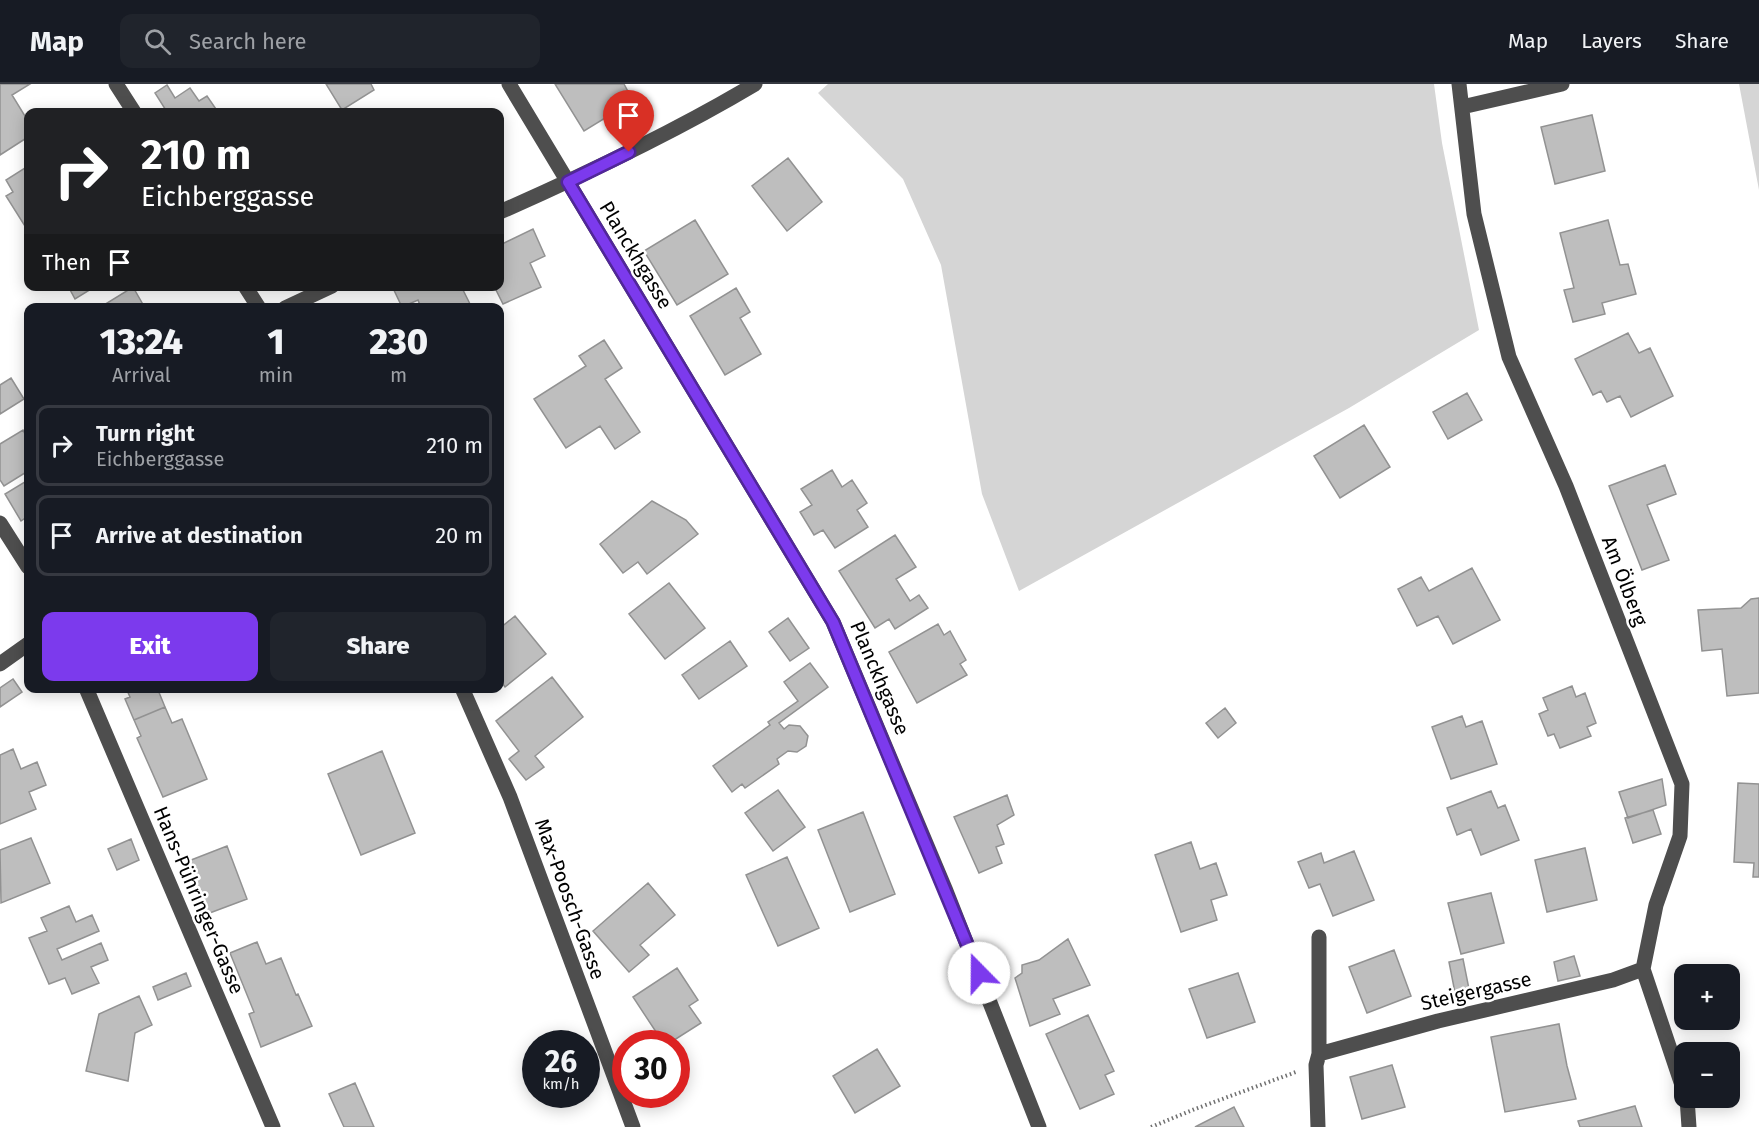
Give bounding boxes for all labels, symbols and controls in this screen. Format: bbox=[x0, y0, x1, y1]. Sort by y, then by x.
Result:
search box bbox=[120, 14, 540, 68]
text: Map bbox=[30, 25, 84, 58]
icon: search bbox=[141, 25, 174, 58]
text: Search here bbox=[189, 28, 307, 55]
text: Map bbox=[1508, 28, 1548, 54]
text: Layers bbox=[1581, 28, 1642, 54]
text: Share bbox=[1675, 28, 1729, 54]
pin bbox=[603, 90, 654, 152]
icon: arrive bbox=[612, 99, 645, 132]
text: 210 m bbox=[141, 130, 251, 180]
icon: right bbox=[42, 132, 120, 210]
text: Eichberggasse bbox=[141, 181, 314, 213]
street label: Planckhgasse bbox=[594, 197, 678, 313]
icon: arrive bbox=[103, 246, 136, 279]
text: Then bbox=[42, 249, 91, 276]
text: 13:24 bbox=[100, 320, 183, 364]
text: 1 bbox=[268, 320, 285, 364]
text: 230 bbox=[369, 320, 428, 364]
text: Arrival bbox=[112, 363, 171, 387]
text: min bbox=[259, 363, 293, 387]
text: m bbox=[390, 363, 407, 387]
text: Turn right bbox=[96, 420, 195, 447]
icon: right bbox=[45, 429, 78, 462]
text: 210 m bbox=[426, 432, 483, 459]
text: Eichberggasse bbox=[96, 447, 224, 471]
icon: arrive bbox=[45, 519, 78, 552]
text: Arrive at destination bbox=[96, 522, 303, 549]
text: 20 m bbox=[435, 522, 483, 549]
street label: Am Ölberg bbox=[1597, 533, 1653, 630]
button: Exit bbox=[42, 612, 258, 681]
button: Share bbox=[270, 612, 486, 681]
street label: Planckhgasse bbox=[845, 617, 915, 739]
street label: Hans-Pühringer-Gasse bbox=[149, 802, 249, 998]
street label: Max-Poosch-Gasse bbox=[530, 815, 610, 983]
position arrow bbox=[947, 941, 1011, 1005]
map controls bbox=[1674, 964, 1740, 1108]
button: + bbox=[1674, 964, 1740, 1030]
street label: Steigergasse bbox=[1418, 967, 1534, 1015]
speed limit sign: 30 bbox=[612, 1030, 690, 1108]
button: − bbox=[1674, 1042, 1740, 1108]
text: 26 bbox=[545, 1044, 577, 1080]
text: km/h bbox=[542, 1075, 580, 1093]

